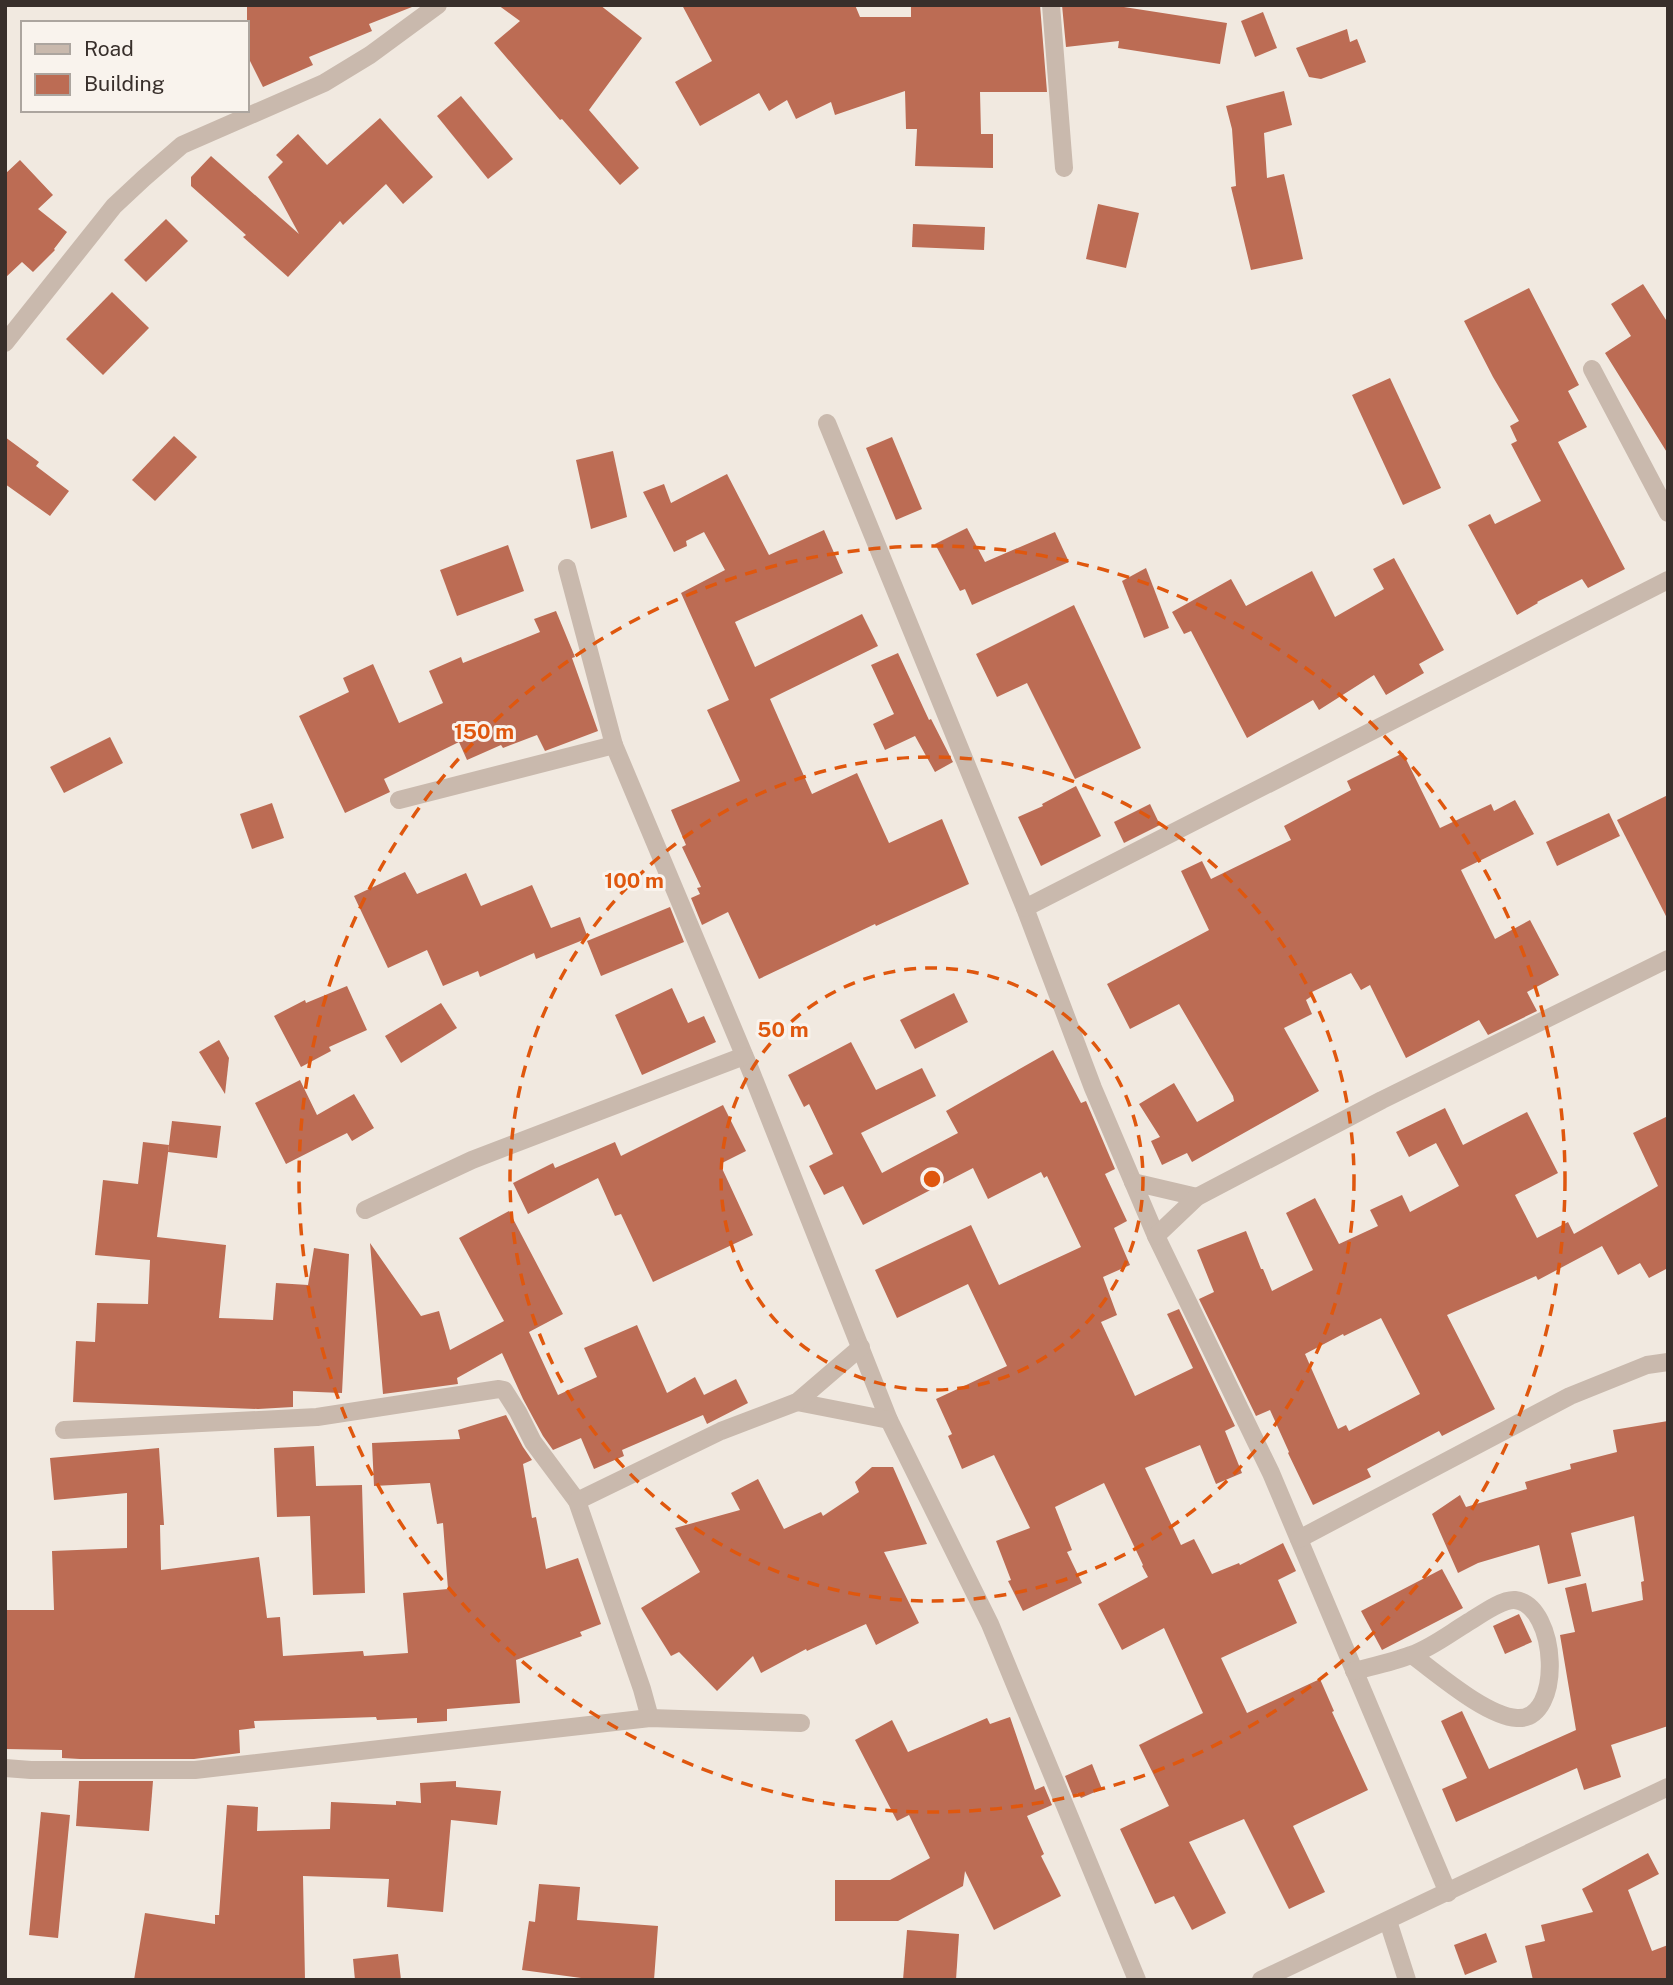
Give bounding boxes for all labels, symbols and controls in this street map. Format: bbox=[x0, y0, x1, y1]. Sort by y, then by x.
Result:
legend bbox=[21, 21, 248, 112]
text: Road bbox=[84, 36, 134, 61]
text: Building bbox=[84, 71, 165, 96]
text: 150 m bbox=[454, 719, 514, 744]
text: 100 m bbox=[604, 868, 664, 893]
text: 50 m bbox=[757, 1017, 809, 1042]
centre of rings bbox=[920, 1167, 944, 1191]

